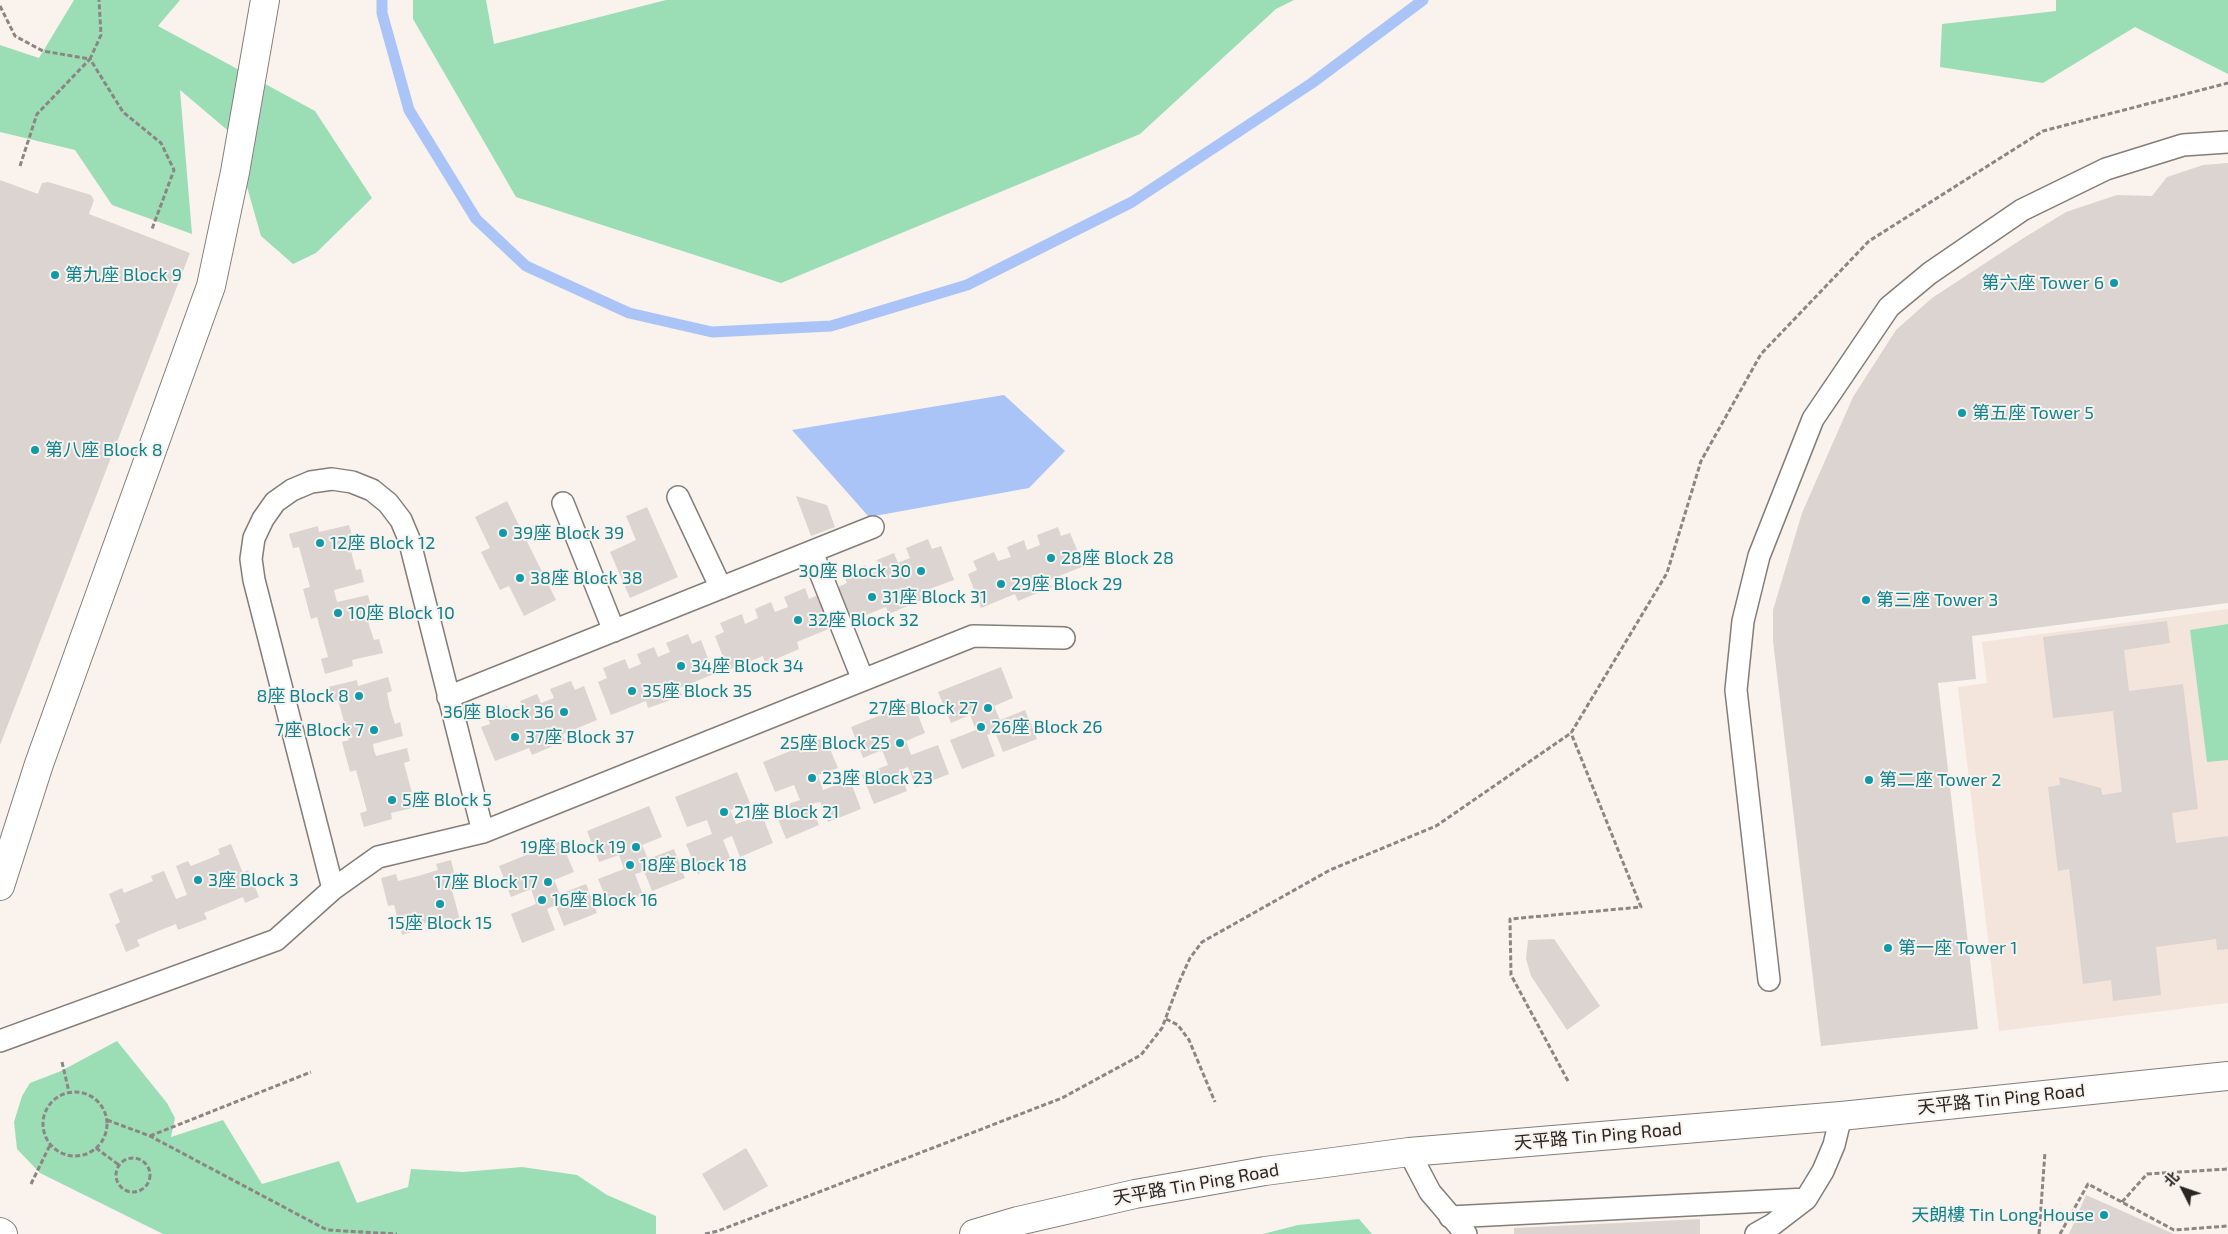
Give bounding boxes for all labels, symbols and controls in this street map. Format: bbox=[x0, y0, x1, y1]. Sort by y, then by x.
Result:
place label: 第九座 Block 9 bbox=[65, 264, 182, 286]
marker: 第九座 Block 9 bbox=[49, 269, 61, 281]
place label: 第六座 Tower 6 bbox=[1981, 272, 2104, 294]
marker: 第六座 Tower 6 bbox=[2108, 277, 2120, 289]
place label: 第五座 Tower 5 bbox=[1972, 402, 2094, 424]
marker: 第五座 Tower 5 bbox=[1956, 407, 1968, 419]
place label: 第八座 Block 8 bbox=[45, 439, 163, 461]
marker: 第八座 Block 8 bbox=[29, 444, 41, 456]
place label: 39座 Block 39 bbox=[513, 522, 624, 544]
marker: 39座 Block 39 bbox=[497, 527, 509, 539]
place label: 12座 Block 12 bbox=[330, 532, 435, 554]
marker: 12座 Block 12 bbox=[314, 537, 326, 549]
place label: 28座 Block 28 bbox=[1061, 547, 1174, 569]
marker: 28座 Block 28 bbox=[1045, 552, 1057, 564]
place label: 30座 Block 30 bbox=[799, 560, 911, 582]
marker: 30座 Block 30 bbox=[915, 565, 927, 577]
place label: 38座 Block 38 bbox=[530, 567, 643, 589]
marker: 38座 Block 38 bbox=[514, 572, 526, 584]
place label: 29座 Block 29 bbox=[1011, 573, 1123, 595]
marker: 29座 Block 29 bbox=[995, 578, 1007, 590]
place label: 31座 Block 31 bbox=[882, 586, 987, 608]
place label: 第三座 Tower 3 bbox=[1876, 589, 1998, 611]
marker: 31座 Block 31 bbox=[866, 591, 878, 603]
marker: 第三座 Tower 3 bbox=[1860, 594, 1872, 606]
place label: 10座 Block 10 bbox=[348, 602, 455, 624]
marker: 10座 Block 10 bbox=[332, 607, 344, 619]
place label: 32座 Block 32 bbox=[808, 609, 919, 631]
marker: 32座 Block 32 bbox=[792, 614, 804, 626]
place label: 34座 Block 34 bbox=[691, 655, 804, 677]
marker: 34座 Block 34 bbox=[675, 660, 687, 672]
place label: 35座 Block 35 bbox=[642, 680, 752, 702]
place label: 8座 Block 8 bbox=[256, 685, 349, 707]
marker: 35座 Block 35 bbox=[626, 685, 638, 697]
marker: 8座 Block 8 bbox=[353, 690, 365, 702]
place label: 27座 Block 27 bbox=[869, 697, 978, 719]
place label: 36座 Block 36 bbox=[443, 701, 554, 723]
marker: 27座 Block 27 bbox=[982, 702, 994, 714]
marker: 36座 Block 36 bbox=[558, 706, 570, 718]
place label: 26座 Block 26 bbox=[991, 716, 1103, 738]
place label: 7座 Block 7 bbox=[275, 719, 364, 741]
marker: 26座 Block 26 bbox=[975, 721, 987, 733]
marker: 7座 Block 7 bbox=[368, 724, 380, 736]
place label: 37座 Block 37 bbox=[525, 726, 634, 748]
marker: 37座 Block 37 bbox=[509, 731, 521, 743]
place label: 25座 Block 25 bbox=[780, 732, 890, 754]
marker: 25座 Block 25 bbox=[894, 737, 906, 749]
place label: 23座 Block 23 bbox=[822, 767, 933, 789]
place label: 第二座 Tower 2 bbox=[1879, 769, 2001, 791]
marker: 23座 Block 23 bbox=[806, 772, 818, 784]
marker: 第二座 Tower 2 bbox=[1863, 774, 1875, 786]
place label: 5座 Block 5 bbox=[402, 789, 492, 811]
marker: 5座 Block 5 bbox=[386, 794, 398, 806]
place label: 21座 Block 21 bbox=[734, 801, 839, 823]
marker: 21座 Block 21 bbox=[718, 806, 730, 818]
place label: 19座 Block 19 bbox=[520, 836, 626, 858]
marker: 19座 Block 19 bbox=[630, 841, 642, 853]
place label: 18座 Block 18 bbox=[640, 854, 747, 876]
marker: 18座 Block 18 bbox=[624, 859, 636, 871]
place label: 3座 Block 3 bbox=[208, 869, 299, 891]
place label: 17座 Block 17 bbox=[435, 871, 538, 893]
marker: 3座 Block 3 bbox=[192, 874, 204, 886]
marker: 17座 Block 17 bbox=[542, 876, 554, 888]
place label: 16座 Block 16 bbox=[552, 889, 658, 911]
marker: 16座 Block 16 bbox=[536, 894, 548, 906]
marker: 15座 Block 15 bbox=[434, 898, 446, 910]
place label: 15座 Block 15 bbox=[388, 912, 492, 934]
place label: 第一座 Tower 1 bbox=[1898, 937, 2017, 959]
marker: 第一座 Tower 1 bbox=[1882, 942, 1894, 954]
street label: 天平路 Tin Ping Road bbox=[1916, 1079, 2086, 1119]
street label: 天平路 Tin Ping Road bbox=[1513, 1118, 1683, 1154]
street label: 天平路 Tin Ping Road bbox=[1111, 1159, 1281, 1209]
north arrow bbox=[2158, 1164, 2208, 1214]
text: 北 bbox=[2160, 1168, 2182, 1190]
place label: 天朗樓 Tin Long House bbox=[1911, 1204, 2094, 1226]
marker: 天朗樓 Tin Long House bbox=[2098, 1209, 2110, 1221]

